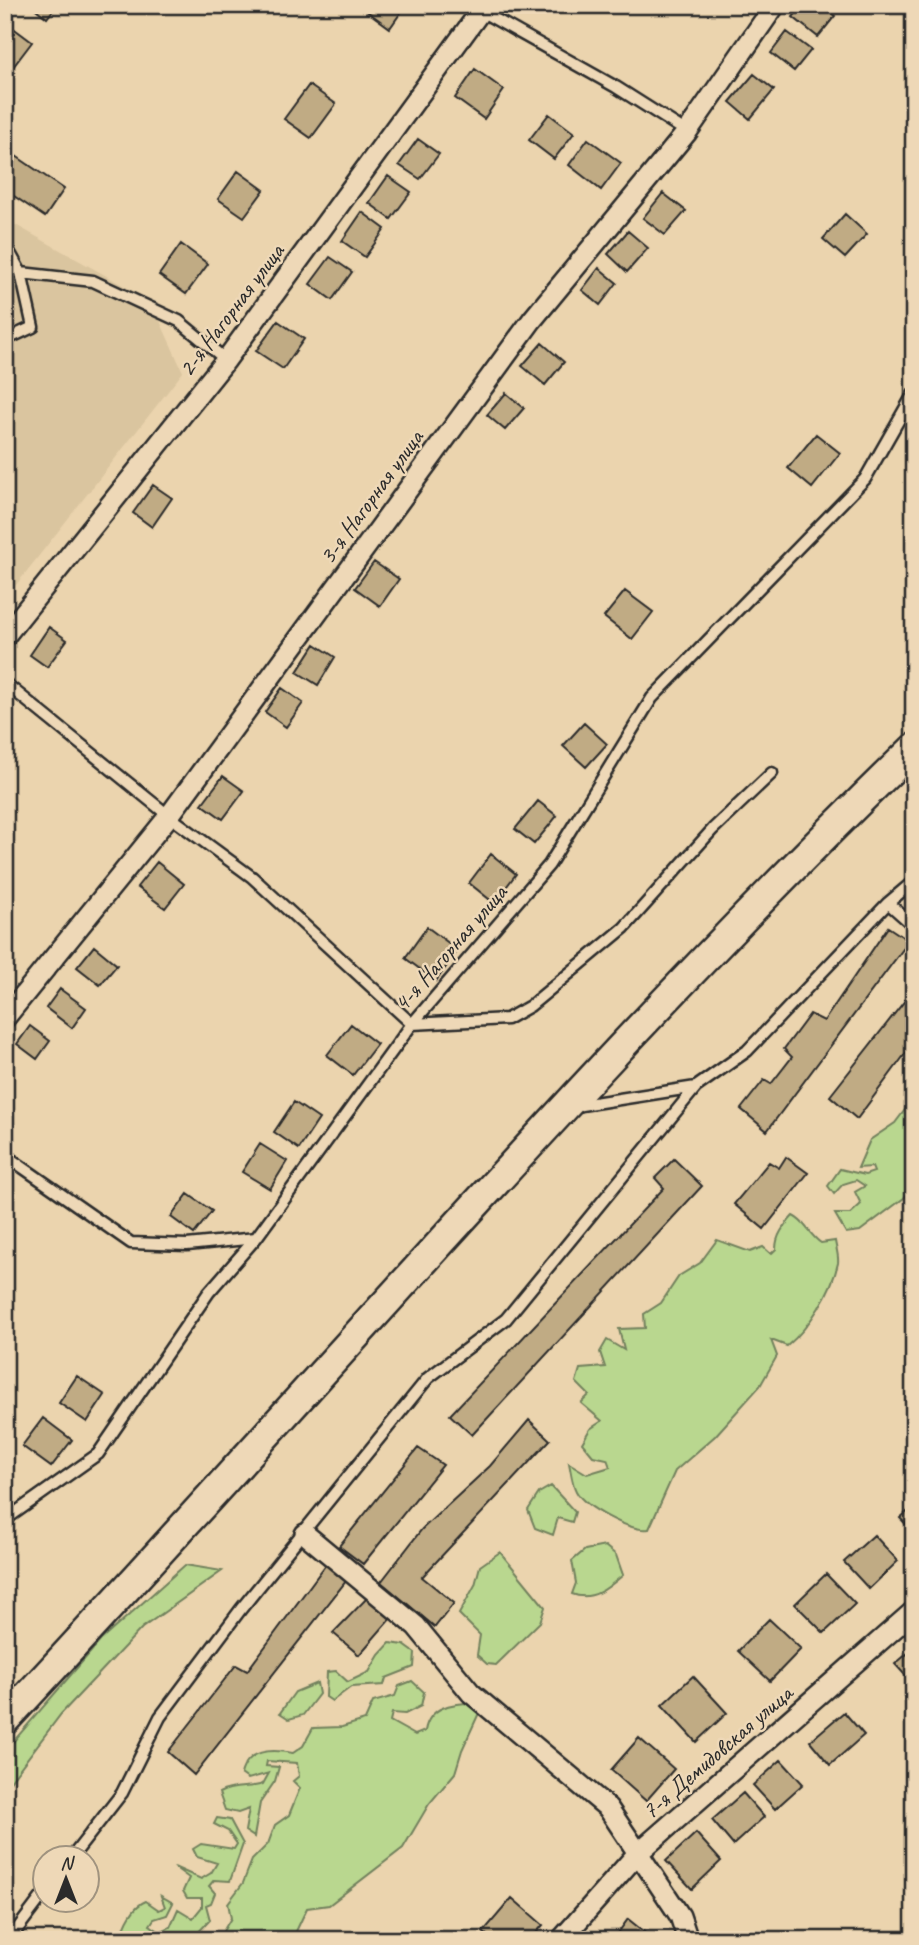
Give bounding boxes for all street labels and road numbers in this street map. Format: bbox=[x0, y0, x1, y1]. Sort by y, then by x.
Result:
street label: 2-я Нагорная улица bbox=[171, 237, 292, 382]
street label: 3-я Нагорная улица bbox=[312, 423, 431, 570]
street label: 4-я Нагорная улица bbox=[387, 877, 514, 1018]
street label: 7-я Демидовская улица bbox=[636, 1677, 800, 1826]

